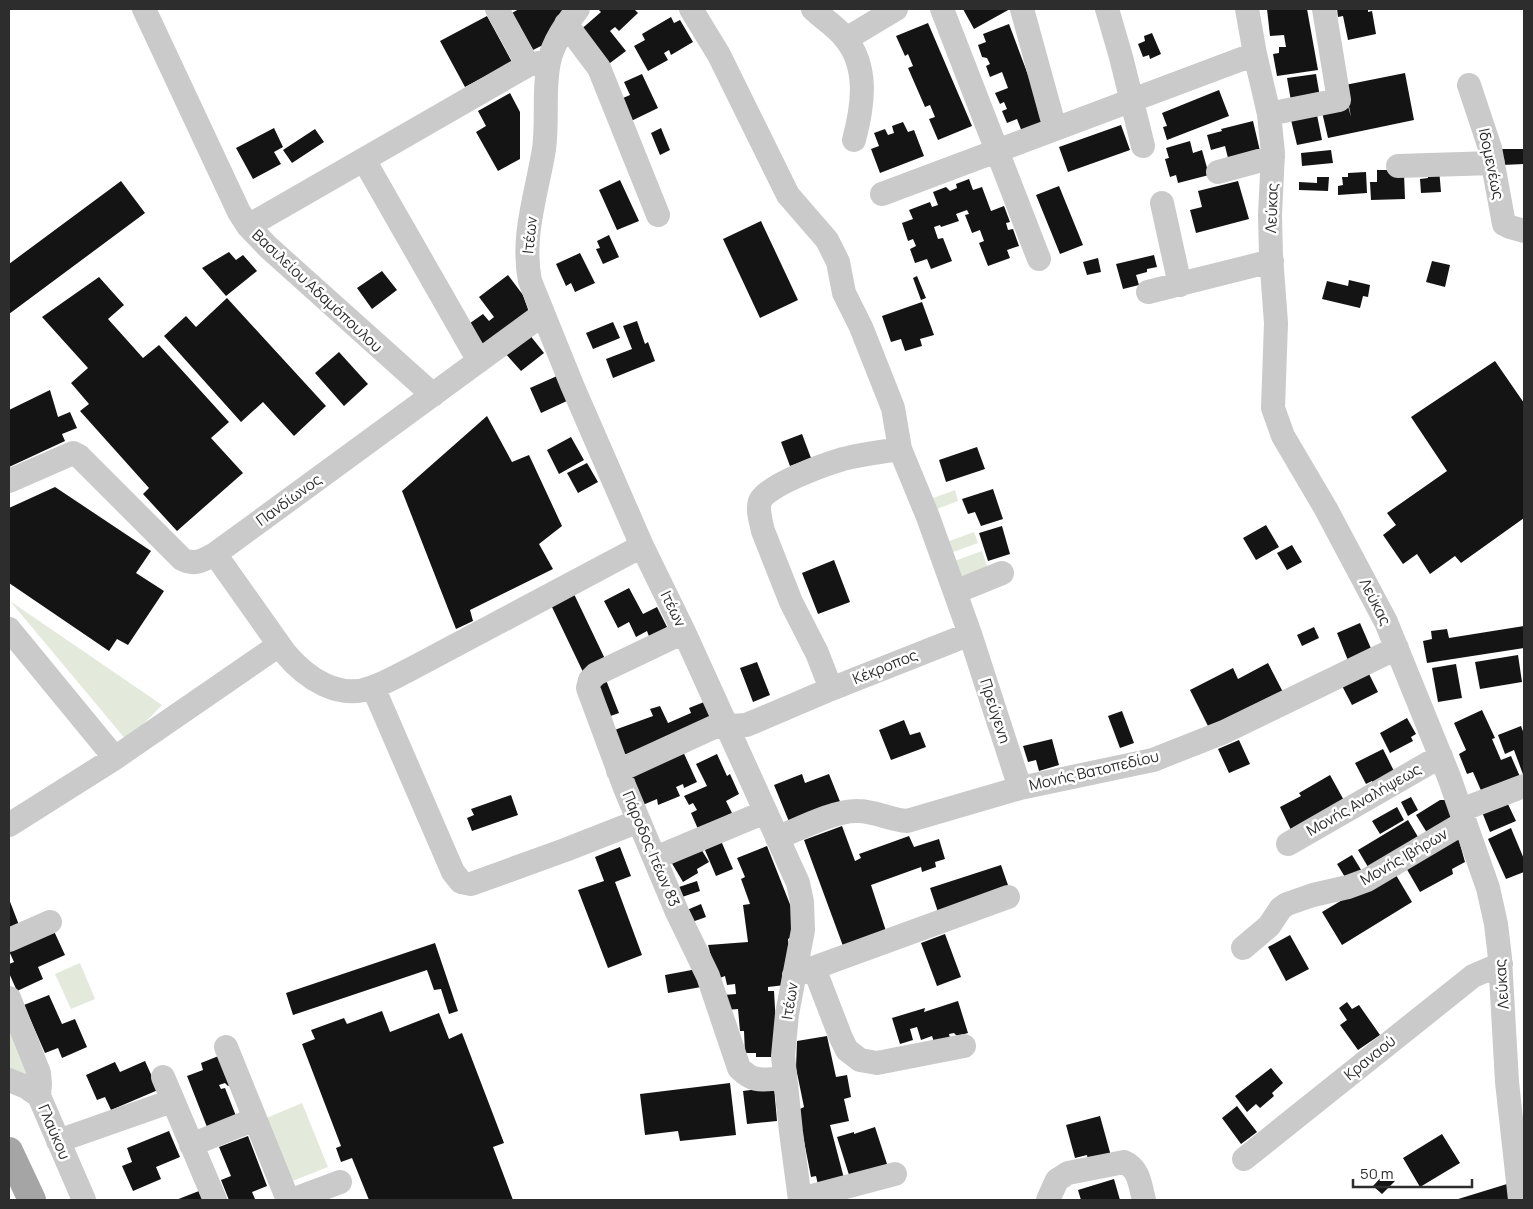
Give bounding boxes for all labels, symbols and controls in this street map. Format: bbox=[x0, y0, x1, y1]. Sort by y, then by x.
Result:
street label: Ιδομενέως bbox=[1474, 126, 1509, 202]
street label: Λεύκας bbox=[1260, 183, 1283, 233]
street label: Ιτέων bbox=[517, 215, 542, 255]
street label: Βασιλείου Αδαμόπουλου bbox=[248, 225, 387, 357]
street label: Πανδίωνος bbox=[252, 469, 326, 531]
street label: Λεύκας bbox=[1355, 575, 1396, 629]
street label: Ιτέων bbox=[656, 587, 691, 631]
street label: Κέκροπος bbox=[849, 644, 920, 689]
street label: Πρεύγενη bbox=[975, 676, 1016, 746]
street label: Μονής Βατοπεδίου bbox=[1027, 745, 1161, 796]
street label: Μονής Αναλήψεως bbox=[1303, 758, 1425, 841]
street label: Πάροδος Ιτέων 83 bbox=[618, 788, 685, 910]
street label: Μονής Ιβήρων bbox=[1356, 823, 1452, 890]
street label: Λεύκας bbox=[1489, 958, 1514, 1010]
street label: Ιτέων bbox=[776, 980, 803, 1021]
street label: Κραναού bbox=[1339, 1030, 1400, 1085]
street label: Γλαύκου bbox=[33, 1101, 75, 1163]
scale bar bbox=[1353, 1156, 1472, 1188]
text: 50 m bbox=[1360, 1163, 1394, 1184]

